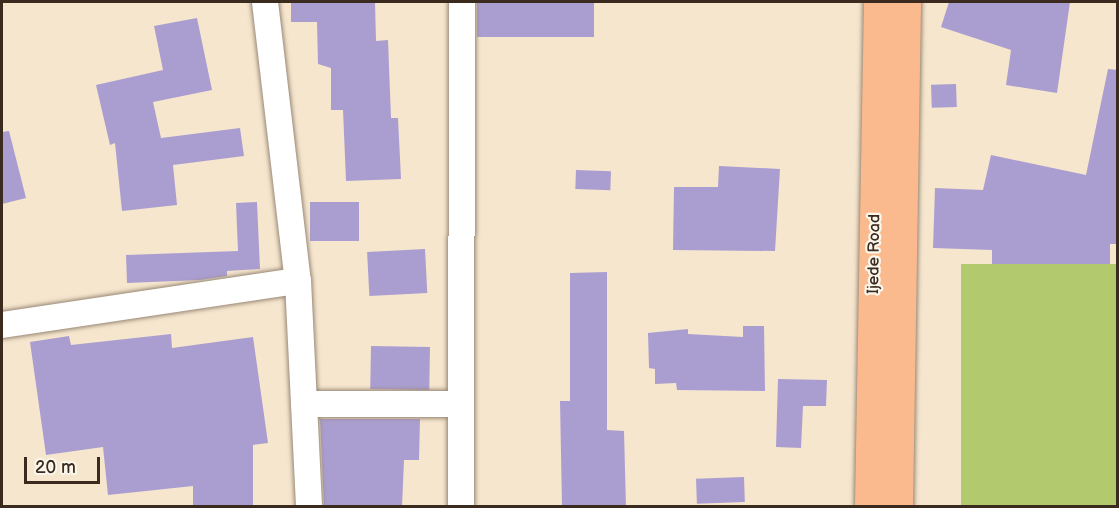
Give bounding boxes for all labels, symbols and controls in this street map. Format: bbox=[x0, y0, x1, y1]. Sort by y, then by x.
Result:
street label: Ijede Road bbox=[865, 214, 885, 294]
scale bar bbox=[27, 445, 104, 483]
text: 20 m bbox=[35, 457, 76, 478]

